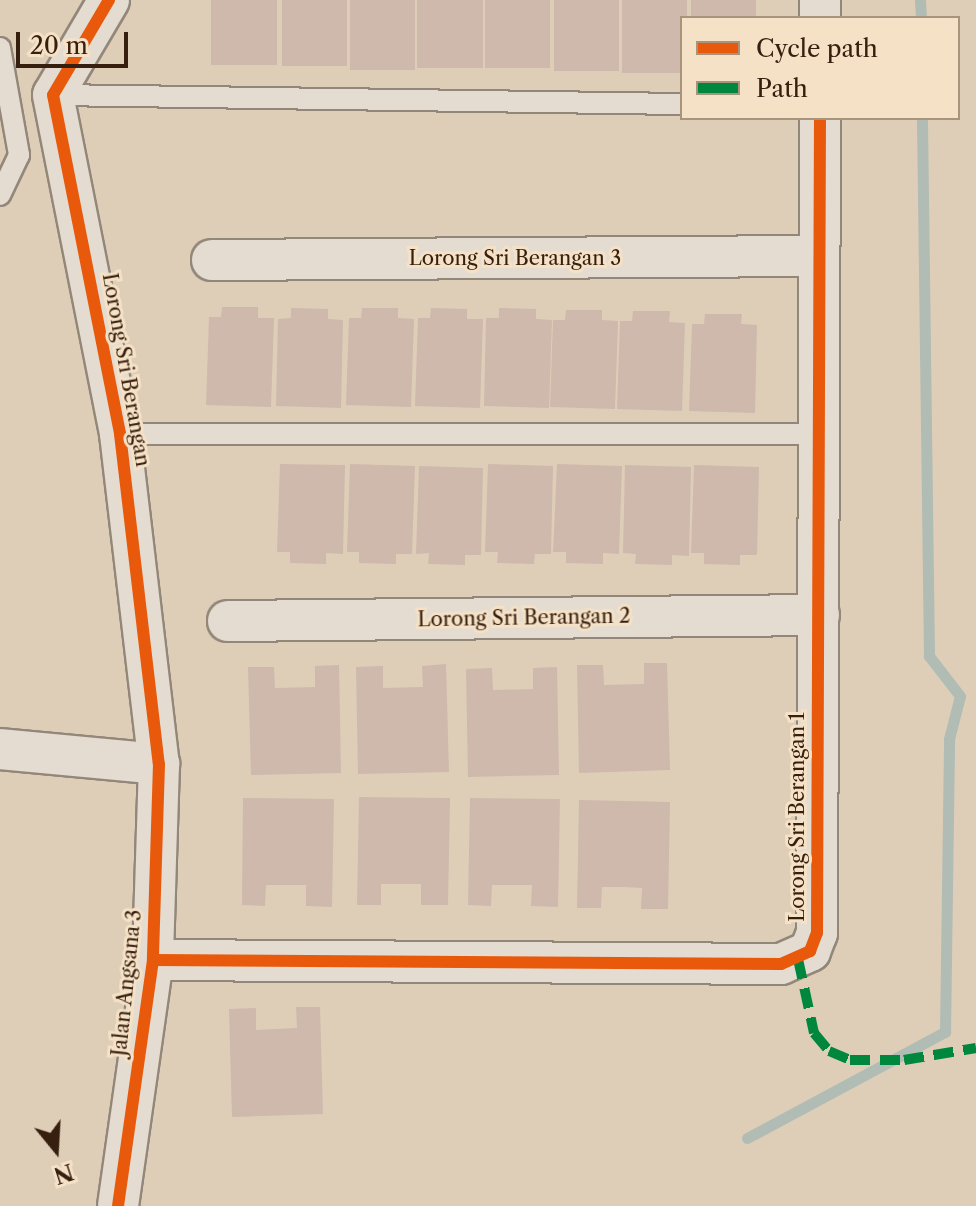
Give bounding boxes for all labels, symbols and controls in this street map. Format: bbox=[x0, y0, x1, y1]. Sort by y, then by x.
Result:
scale bar bbox=[20, 16, 132, 66]
legend bbox=[680, 16, 960, 120]
text: 20 m bbox=[30, 31, 88, 60]
text: Cycle path bbox=[756, 34, 878, 63]
text: Path bbox=[756, 74, 808, 103]
street label: Lorong Sri Berangan 3 bbox=[409, 246, 621, 270]
street label: Lorong Sri Berangan bbox=[97, 271, 155, 469]
street label: Lorong Sri Berangan 2 bbox=[417, 604, 631, 632]
street label: Lorong Sri Berangan 1 bbox=[785, 712, 809, 922]
street label: Jalan Angsana 3 bbox=[107, 908, 147, 1058]
north arrow bbox=[16, 1110, 96, 1190]
text: N bbox=[50, 1158, 77, 1189]

